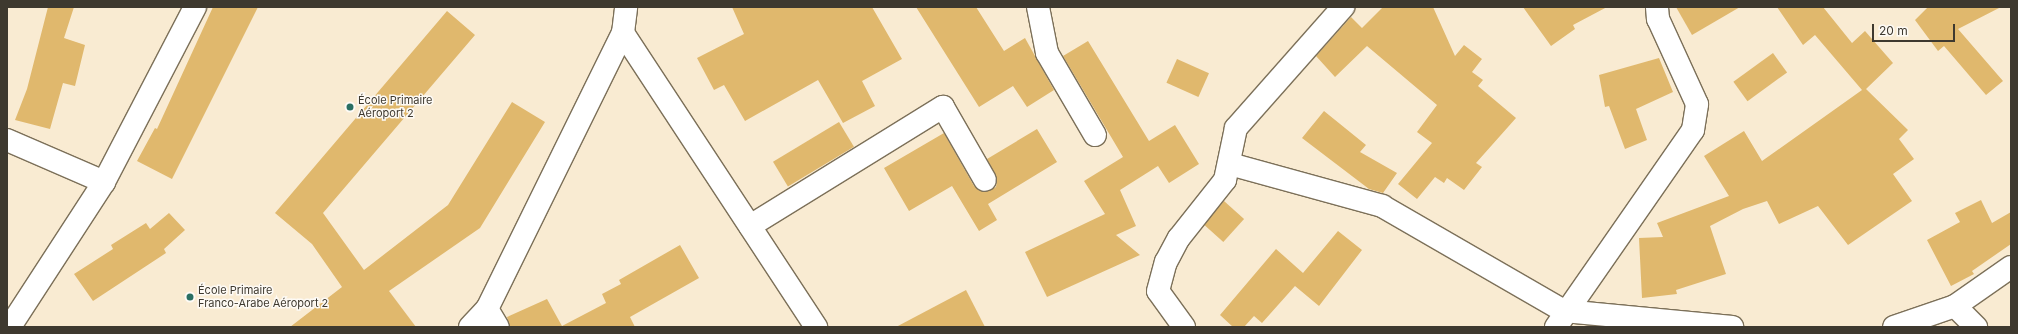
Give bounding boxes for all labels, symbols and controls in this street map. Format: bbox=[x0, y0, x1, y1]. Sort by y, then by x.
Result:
scale bar bbox=[1874, 16, 1957, 42]
text: 20 m bbox=[1879, 23, 1908, 38]
place label: École Primaire Aéroport 2 bbox=[358, 94, 433, 120]
marker: École Primaire Aéroport 2 bbox=[345, 102, 355, 112]
place label: École Primaire Franco-Arabe Aéroport 2 bbox=[198, 284, 328, 310]
marker: École Primaire Franco-Arabe Aéroport 2 bbox=[185, 292, 195, 302]

